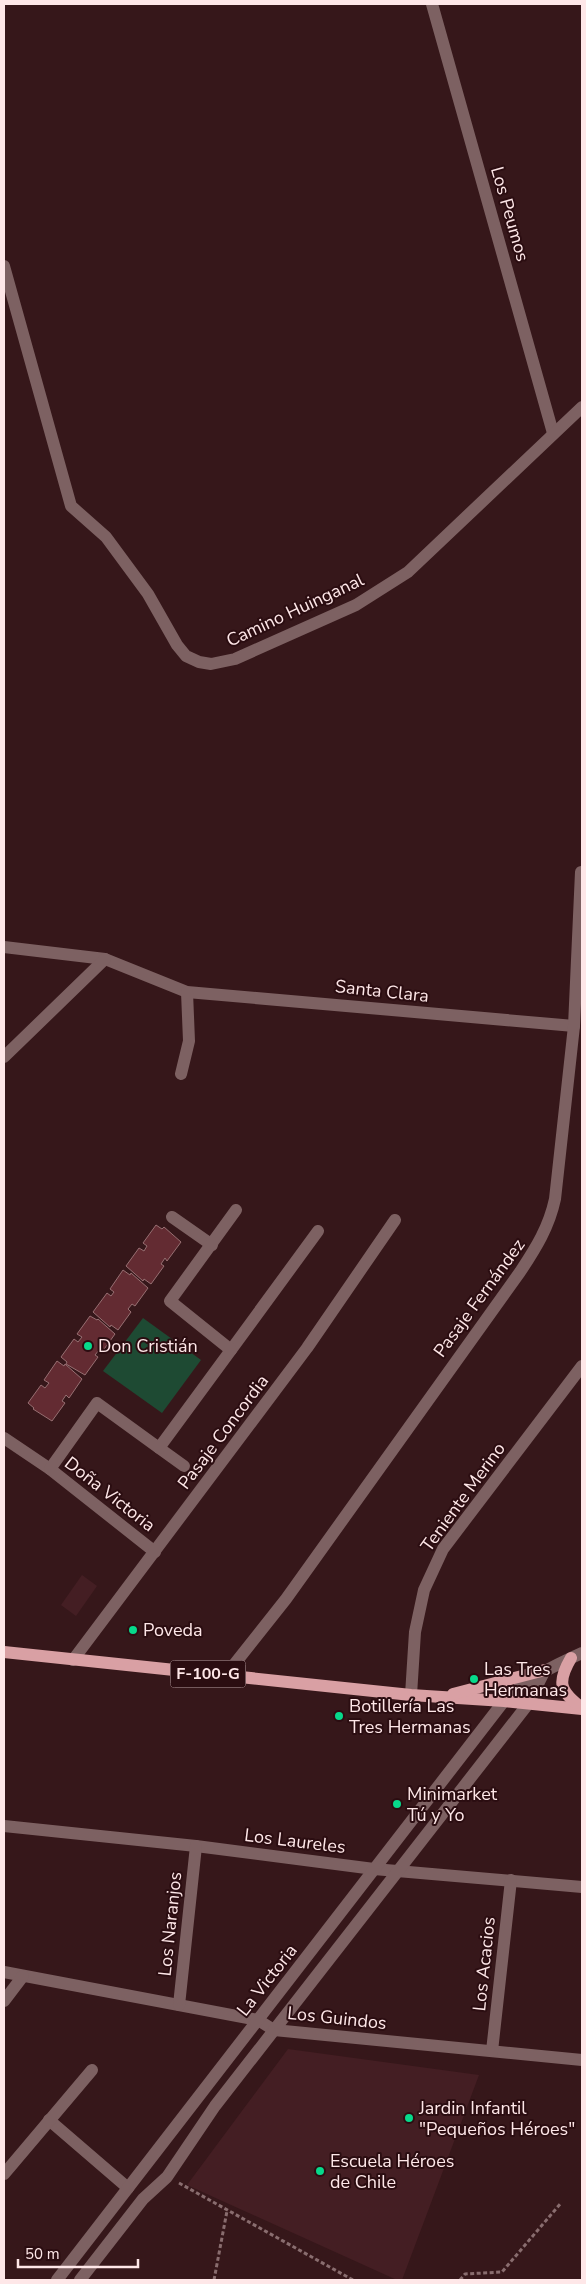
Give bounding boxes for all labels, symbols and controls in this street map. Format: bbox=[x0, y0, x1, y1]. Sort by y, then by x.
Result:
street label: Los Peumos bbox=[485, 164, 535, 264]
street label: Camino Huinganal bbox=[222, 567, 368, 652]
street label: Santa Clara bbox=[334, 974, 430, 1008]
street label: Pasaje Fernández bbox=[428, 1234, 530, 1362]
place label: Don Cristián bbox=[98, 1334, 198, 1358]
marker: Don Cristián bbox=[82, 1340, 94, 1352]
street label: Pasaje Concordia bbox=[172, 1370, 274, 1494]
street label: Teniente Merino bbox=[415, 1438, 511, 1556]
street label: Doña Victoria bbox=[60, 1451, 160, 1537]
place label: Poveda bbox=[143, 1618, 203, 1642]
marker: Poveda bbox=[127, 1624, 139, 1636]
place label: Las Tres Hermanas bbox=[484, 1657, 567, 1702]
road number: F-100-G bbox=[170, 1660, 246, 1688]
marker: Las Tres Hermanas bbox=[468, 1673, 480, 1685]
place label: Botillería Las Tres Hermanas bbox=[349, 1694, 471, 1739]
marker: Botillería Las Tres Hermanas bbox=[333, 1710, 345, 1722]
place label: Minimarket Tú y Yo bbox=[407, 1782, 498, 1827]
marker: Minimarket Tú y Yo bbox=[391, 1798, 403, 1810]
street label: Los Laureles bbox=[243, 1823, 347, 1859]
street label: Los Naranjos bbox=[153, 1871, 187, 1977]
street label: Los Acacios bbox=[467, 1916, 501, 2012]
street label: La Victoria bbox=[231, 1939, 303, 2021]
street label: Los Guindos bbox=[286, 2001, 388, 2035]
place label: Jardin Infantil "Pequeños Héroes" bbox=[418, 2096, 575, 2141]
marker: Jardin Infantil "Pequeños Héroes" bbox=[403, 2112, 415, 2124]
place label: Escuela Héroes de Chile bbox=[330, 2149, 454, 2194]
marker: Escuela Héroes de Chile bbox=[314, 2165, 326, 2177]
scale bar bbox=[18, 2236, 138, 2268]
text: 50 m bbox=[25, 2244, 60, 2264]

